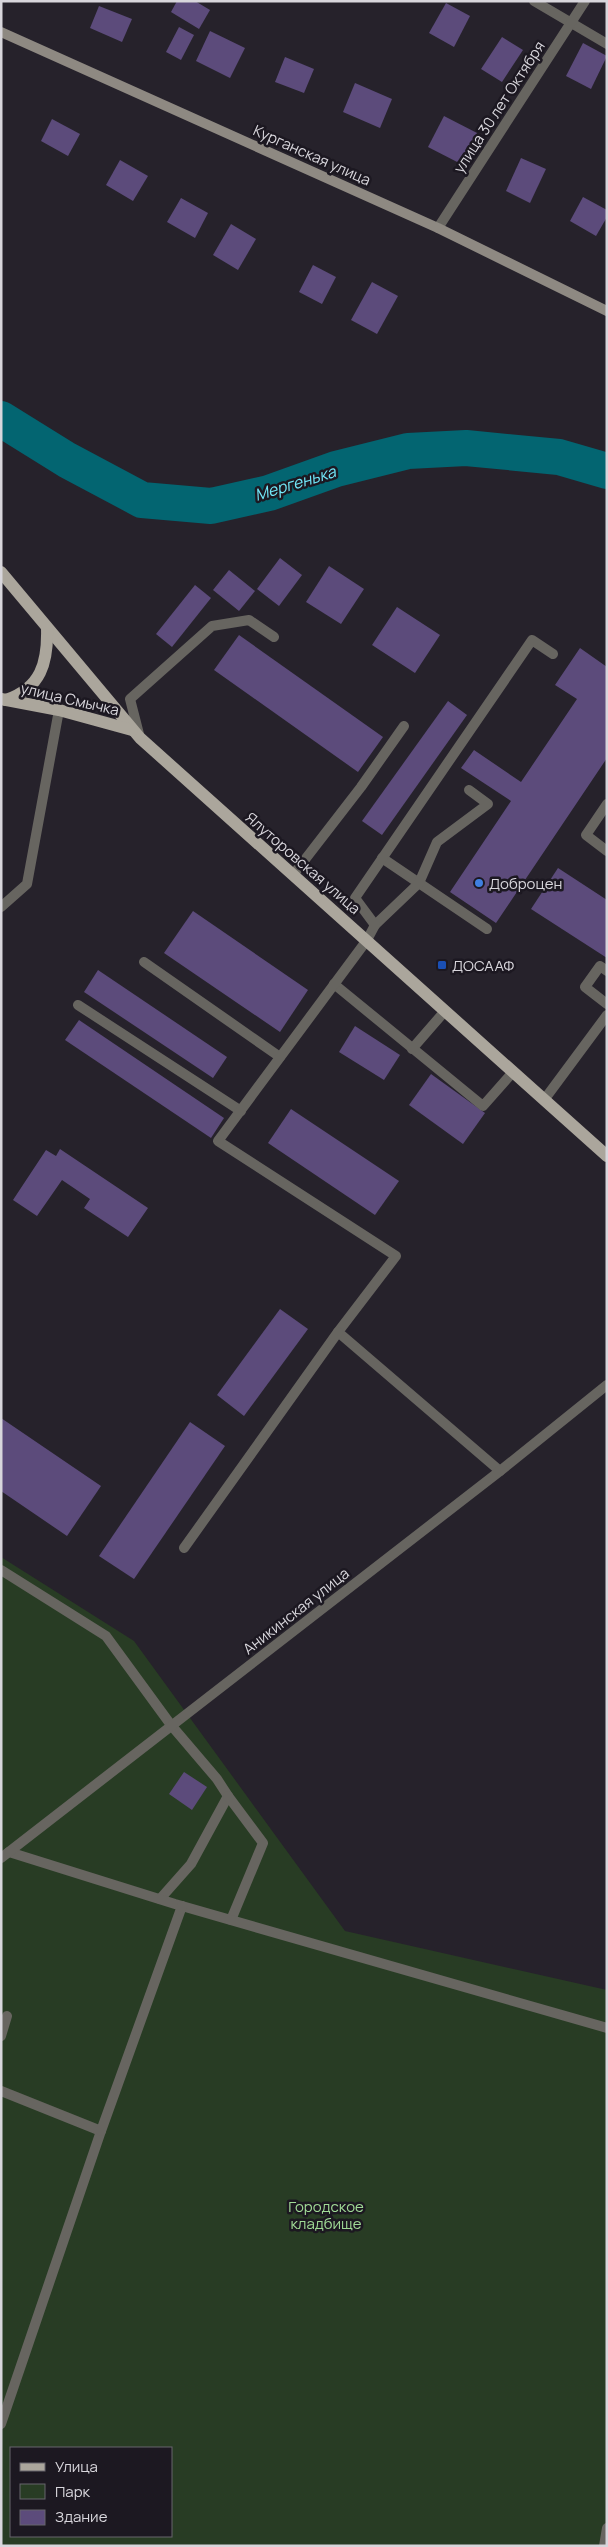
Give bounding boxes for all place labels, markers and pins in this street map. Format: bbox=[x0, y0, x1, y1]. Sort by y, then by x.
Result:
place label: Доброцен bbox=[489, 873, 562, 894]
marker: Доброцен bbox=[473, 877, 485, 889]
place label: ДОСААФ bbox=[452, 955, 515, 976]
marker: ДОСААФ bbox=[436, 959, 448, 971]

